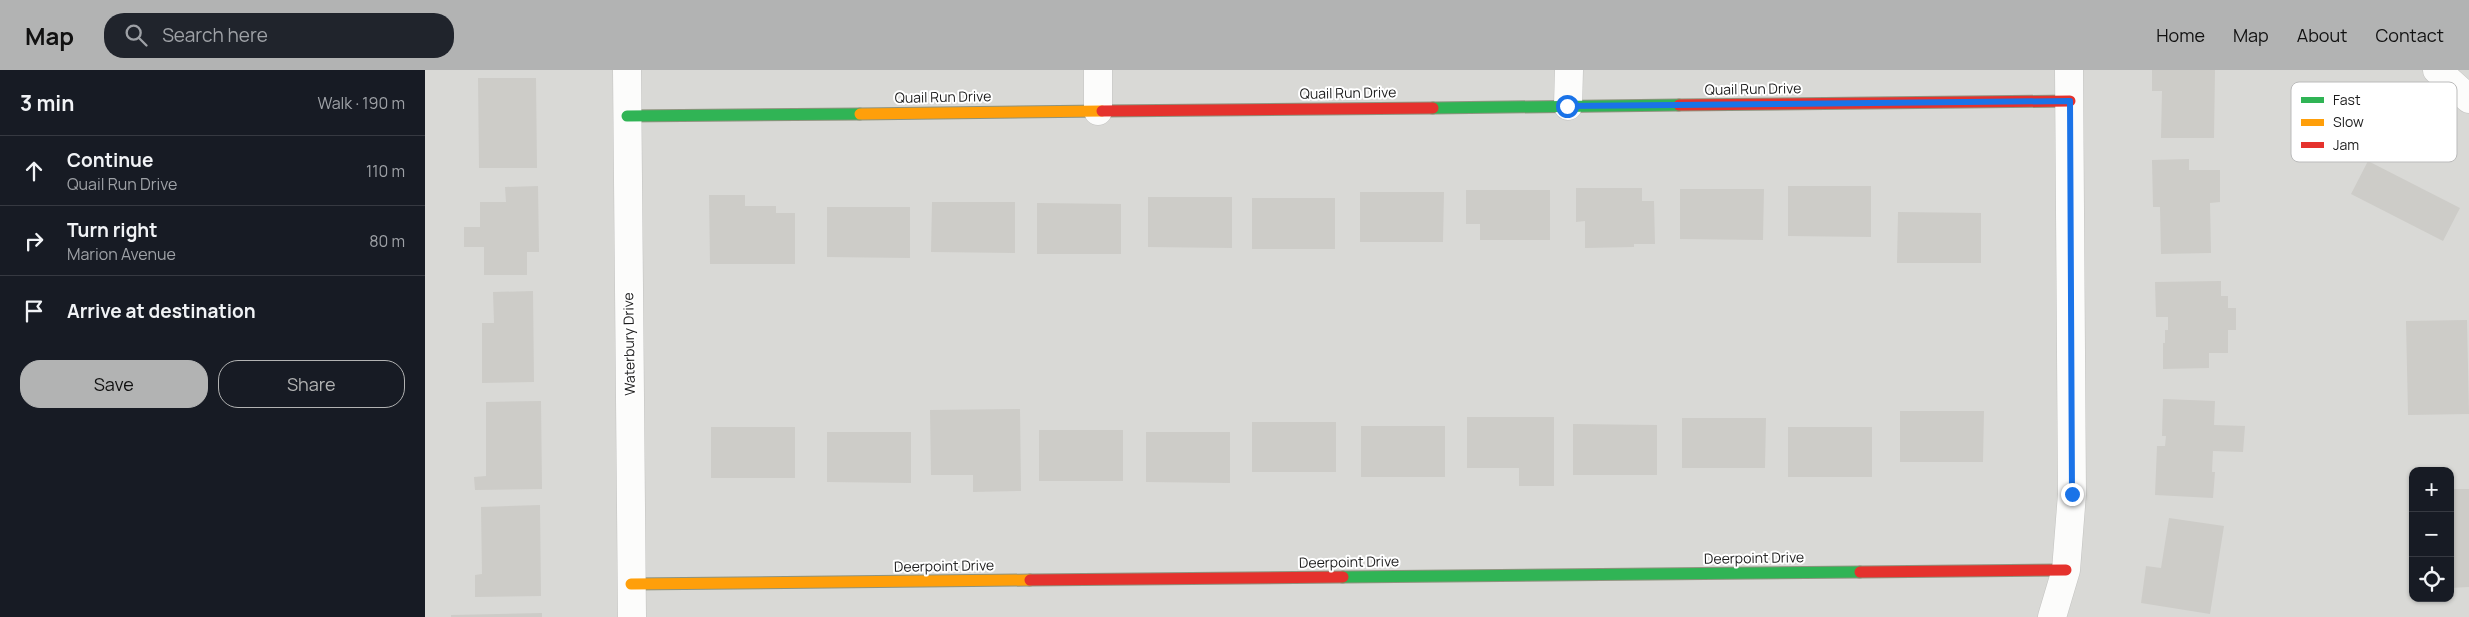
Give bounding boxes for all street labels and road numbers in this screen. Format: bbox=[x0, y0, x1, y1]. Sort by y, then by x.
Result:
street label: Quail Run Drive bbox=[1705, 78, 1801, 99]
street label: Quail Run Drive bbox=[1300, 82, 1396, 103]
street label: Quail Run Drive bbox=[895, 86, 991, 107]
street label: Waterbury Drive bbox=[618, 292, 639, 396]
street label: Deerpoint Drive bbox=[1704, 547, 1804, 568]
street label: Deerpoint Drive bbox=[1299, 551, 1399, 572]
street label: Deerpoint Drive bbox=[894, 555, 994, 576]

